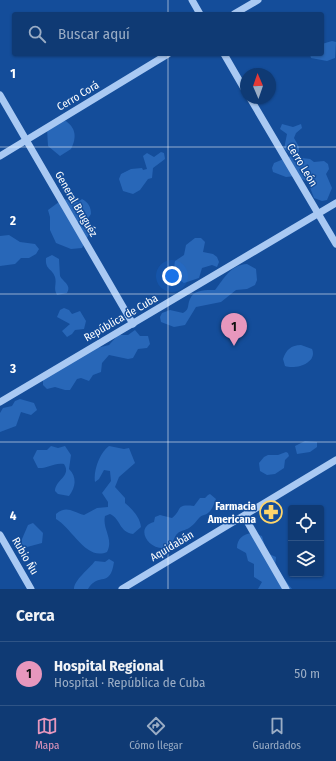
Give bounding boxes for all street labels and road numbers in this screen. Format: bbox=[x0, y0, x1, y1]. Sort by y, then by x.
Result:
street label: Cerro Corá bbox=[55, 78, 101, 114]
street label: Cerro León bbox=[284, 141, 320, 189]
street label: General Bruguéz bbox=[52, 169, 100, 240]
street label: República de Cuba bbox=[82, 292, 160, 344]
street label: Aquidabán bbox=[148, 528, 196, 564]
street label: Rubio Ñu bbox=[9, 535, 41, 577]

